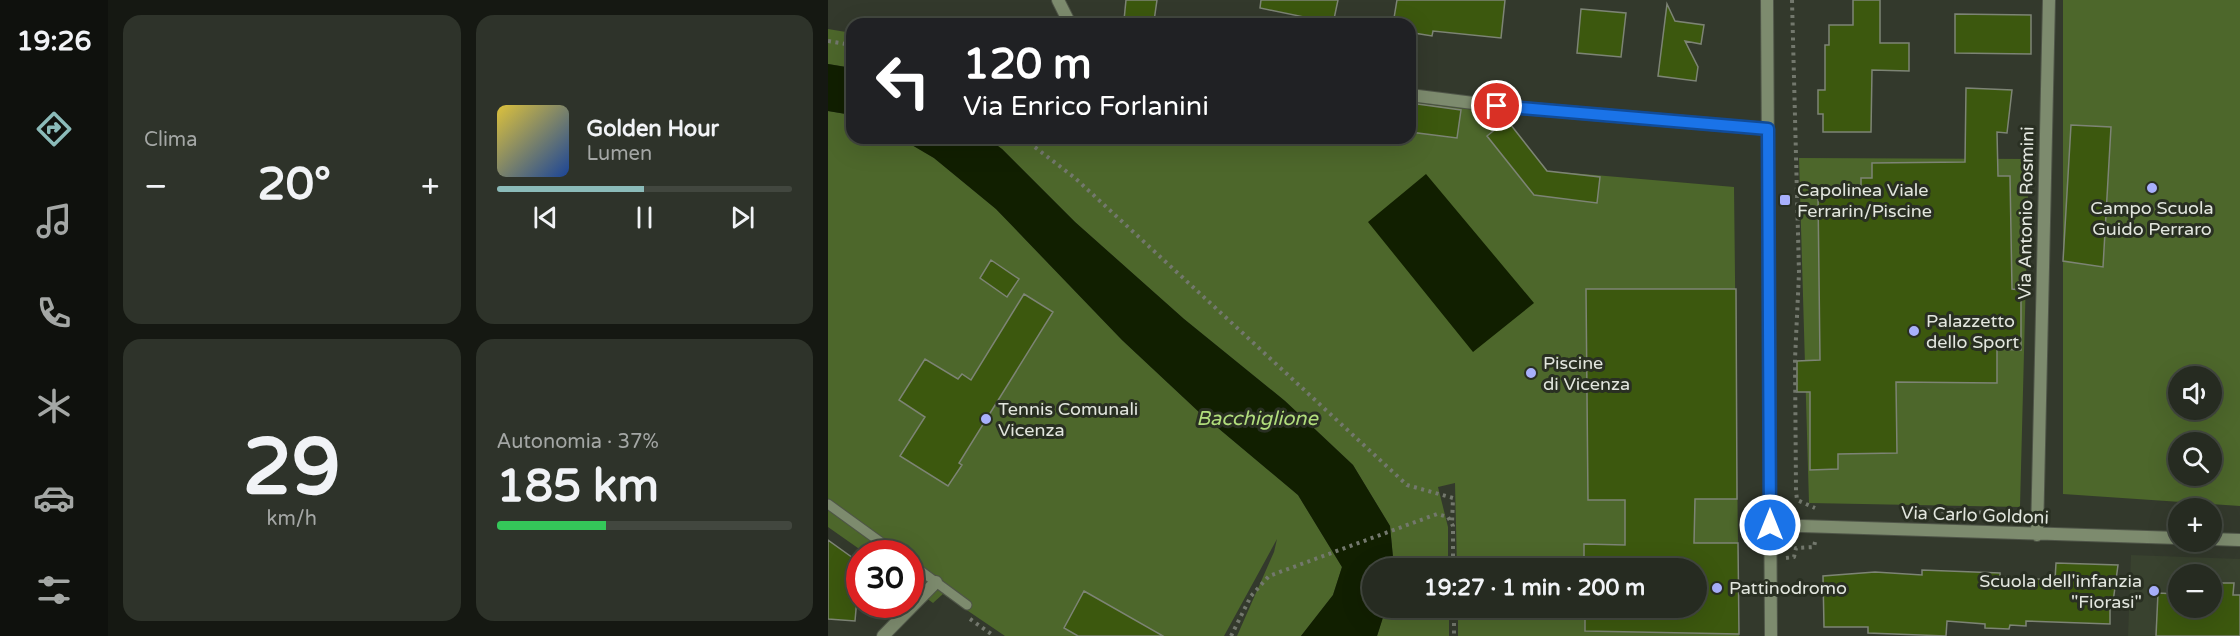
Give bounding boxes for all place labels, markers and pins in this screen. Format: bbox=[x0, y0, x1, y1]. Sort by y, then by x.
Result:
pin bbox=[1471, 80, 1522, 131]
place label: Capolinea Viale Ferrarin/Piscine bbox=[1797, 179, 1932, 222]
marker: Campo Scuola Guido Perraro bbox=[2145, 181, 2159, 195]
marker: Capolinea Viale Ferrarin/Piscine bbox=[1778, 193, 1792, 207]
place label: Campo Scuola Guido Perraro bbox=[2090, 197, 2214, 240]
place label: Palazzetto dello Sport bbox=[1926, 310, 2019, 353]
marker: Palazzetto dello Sport bbox=[1907, 324, 1921, 338]
place label: Piscine di Vicenza bbox=[1543, 352, 1630, 395]
marker: Piscine di Vicenza bbox=[1524, 366, 1538, 380]
place label: Tennis Comunali Vicenza bbox=[998, 398, 1138, 441]
marker: Tennis Comunali Vicenza bbox=[979, 412, 993, 426]
place label: Scuola dell'infanzia "Fiorasi" bbox=[1979, 570, 2142, 613]
place label: Pattinodromo bbox=[1729, 577, 1847, 599]
marker: Pattinodromo bbox=[1710, 581, 1724, 595]
marker: Scuola dell'infanzia "Fiorasi" bbox=[2147, 584, 2161, 598]

